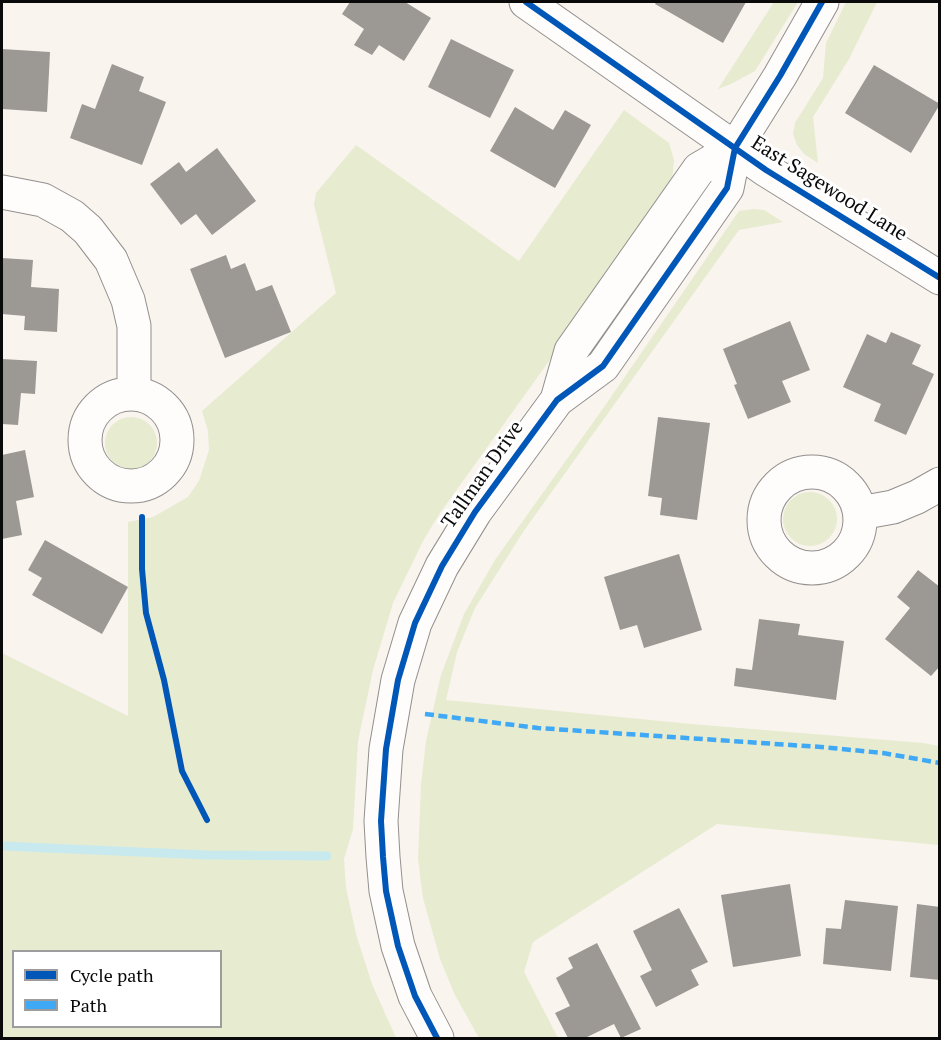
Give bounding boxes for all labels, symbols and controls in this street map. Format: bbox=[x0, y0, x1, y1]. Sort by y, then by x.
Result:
street label: East Sagewood Lane bbox=[747, 131, 911, 247]
street label: Tallman Drive bbox=[437, 417, 529, 533]
legend bbox=[12, 950, 222, 1028]
text: Cycle path bbox=[70, 963, 154, 987]
text: Path bbox=[70, 993, 107, 1017]

